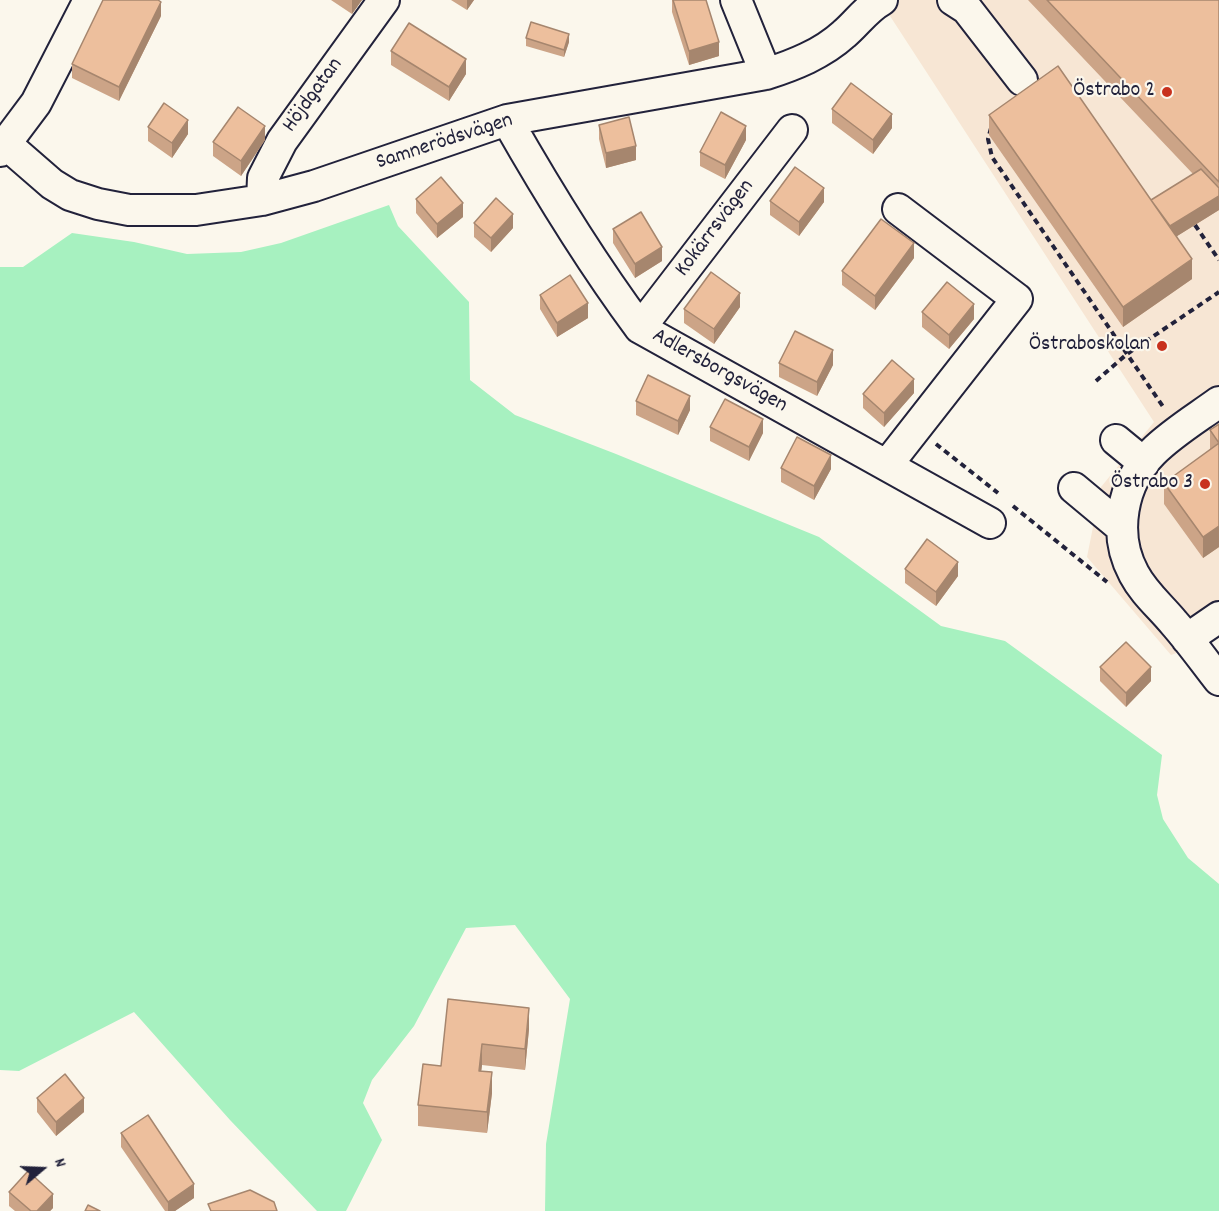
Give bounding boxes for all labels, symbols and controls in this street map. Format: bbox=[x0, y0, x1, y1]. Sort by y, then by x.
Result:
street label: Höjdgatan bbox=[278, 54, 350, 138]
place label: Östrabo 2 bbox=[1073, 79, 1155, 105]
marker: Östrabo 2 bbox=[1160, 85, 1174, 99]
street label: Samnerödsvägen bbox=[373, 108, 517, 178]
street label: Kokärrsvägen bbox=[671, 175, 761, 283]
street label: Adlersborgsvägen bbox=[647, 324, 791, 420]
place label: Östraboskolan bbox=[1029, 333, 1150, 359]
marker: Östraboskolan bbox=[1155, 339, 1169, 353]
place label: Östrabo 3 bbox=[1111, 471, 1193, 497]
marker: Östrabo 3 bbox=[1198, 477, 1212, 491]
north arrow bbox=[12, 1139, 72, 1199]
text: N bbox=[47, 1155, 72, 1170]

